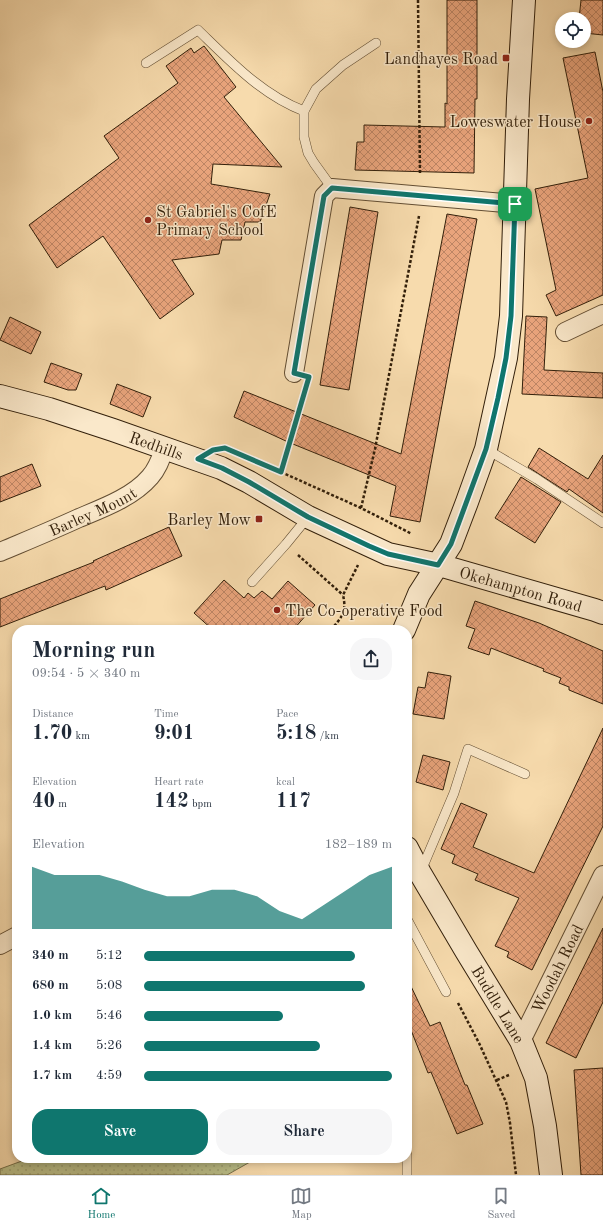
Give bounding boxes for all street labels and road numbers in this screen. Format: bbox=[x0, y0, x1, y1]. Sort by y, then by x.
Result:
street label: Redhills bbox=[127, 430, 185, 464]
street label: Barley Mount bbox=[47, 486, 141, 540]
street label: Okehampton Road bbox=[457, 565, 584, 616]
street label: Woodah Road bbox=[530, 922, 587, 1016]
street label: Buddle Lane bbox=[467, 964, 526, 1047]

